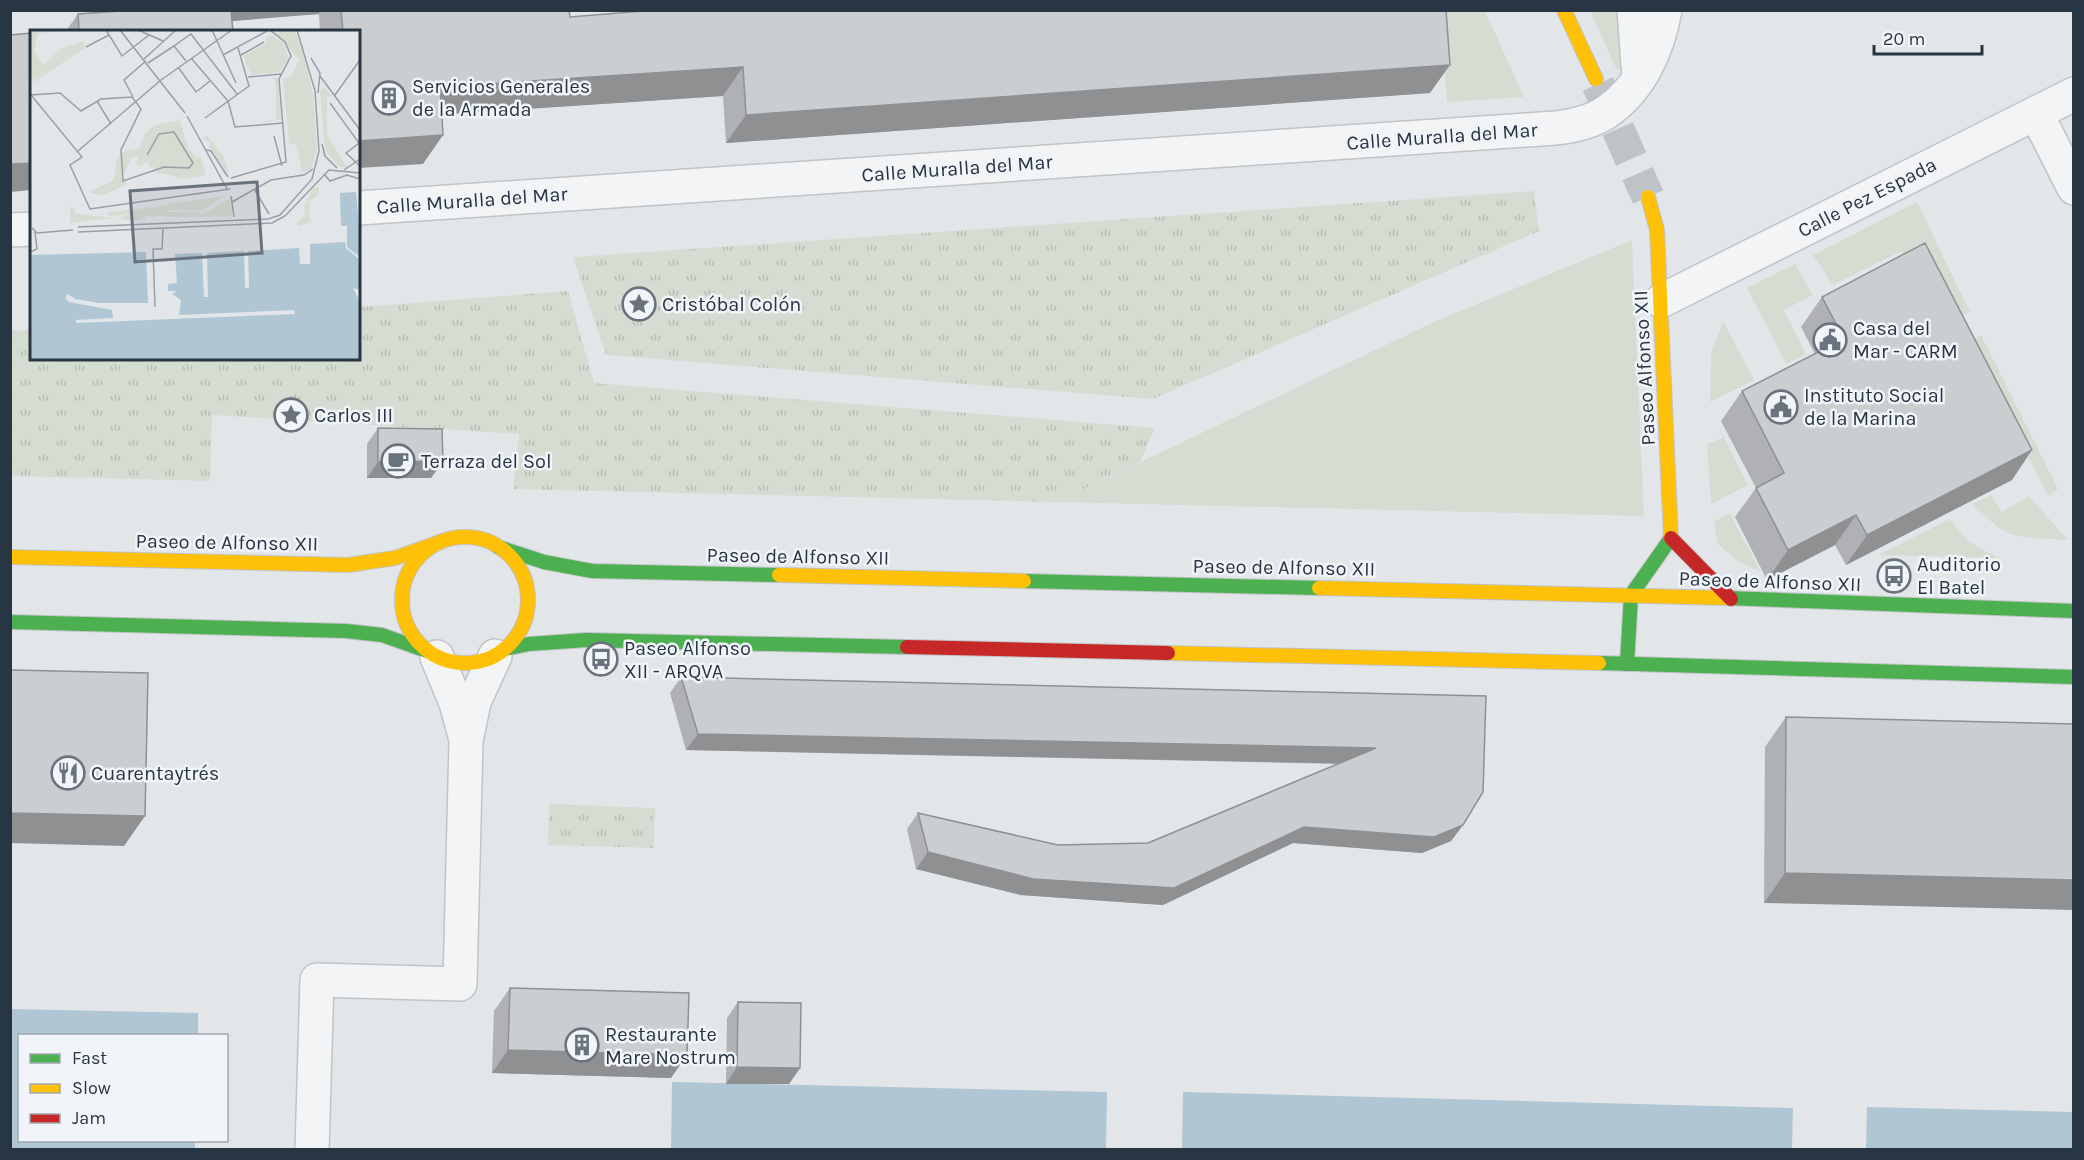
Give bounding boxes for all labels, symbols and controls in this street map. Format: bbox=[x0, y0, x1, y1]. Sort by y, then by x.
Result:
scale bar bbox=[1874, 18, 1982, 56]
text: 20 m bbox=[1883, 28, 1925, 50]
inset map bbox=[30, 30, 360, 360]
place label: Servicios Generales de la Armada bbox=[412, 75, 590, 121]
building icon: Servicios Generales de la Armada bbox=[371, 80, 407, 116]
street label: Calle Muralla del Mar bbox=[1346, 118, 1539, 155]
street label: Calle Muralla del Mar bbox=[861, 150, 1054, 187]
street label: Calle Pez Espada bbox=[1794, 153, 1940, 242]
street label: Calle Muralla del Mar bbox=[376, 182, 569, 219]
place icon: Cristóbal Colón bbox=[621, 286, 657, 322]
street label: Paseo Alfonso XII bbox=[1629, 290, 1660, 446]
place label: Cristóbal Colón bbox=[662, 293, 801, 316]
place label: Casa del Mar - CARM bbox=[1853, 317, 1958, 363]
public building icon: Casa del Mar - CARM bbox=[1812, 322, 1848, 358]
place label: Instituto Social de la Marina bbox=[1804, 384, 1944, 430]
public building icon: Instituto Social de la Marina bbox=[1763, 389, 1799, 425]
place icon: Carlos III bbox=[273, 397, 309, 433]
place label: Carlos III bbox=[314, 404, 393, 427]
cafe icon: Terraza del Sol bbox=[380, 443, 416, 479]
place label: Terraza del Sol bbox=[421, 450, 552, 473]
street label: Paseo de Alfonso XII bbox=[136, 529, 318, 556]
street label: Paseo de Alfonso XII bbox=[707, 543, 889, 570]
place label: Auditorio El Batel bbox=[1917, 553, 2001, 599]
street label: Paseo de Alfonso XII bbox=[1193, 554, 1375, 581]
bus stop icon: Auditorio El Batel bbox=[1876, 558, 1912, 594]
street label: Paseo de Alfonso XII bbox=[1678, 567, 1862, 596]
place label: Paseo Alfonso XII - ARQVA bbox=[624, 637, 751, 683]
bus stop icon: Paseo Alfonso XII - ARQVA bbox=[583, 641, 619, 677]
restaurant icon: Cuarentaytrés bbox=[50, 755, 86, 791]
place label: Cuarentaytrés bbox=[91, 762, 219, 785]
place label: Restaurante Mare Nostrum bbox=[605, 1023, 736, 1069]
building icon: Restaurante Mare Nostrum bbox=[564, 1027, 600, 1063]
legend bbox=[18, 1034, 228, 1142]
text: Fast bbox=[72, 1047, 107, 1069]
text: Slow bbox=[72, 1077, 111, 1099]
text: Jam bbox=[72, 1107, 106, 1129]

